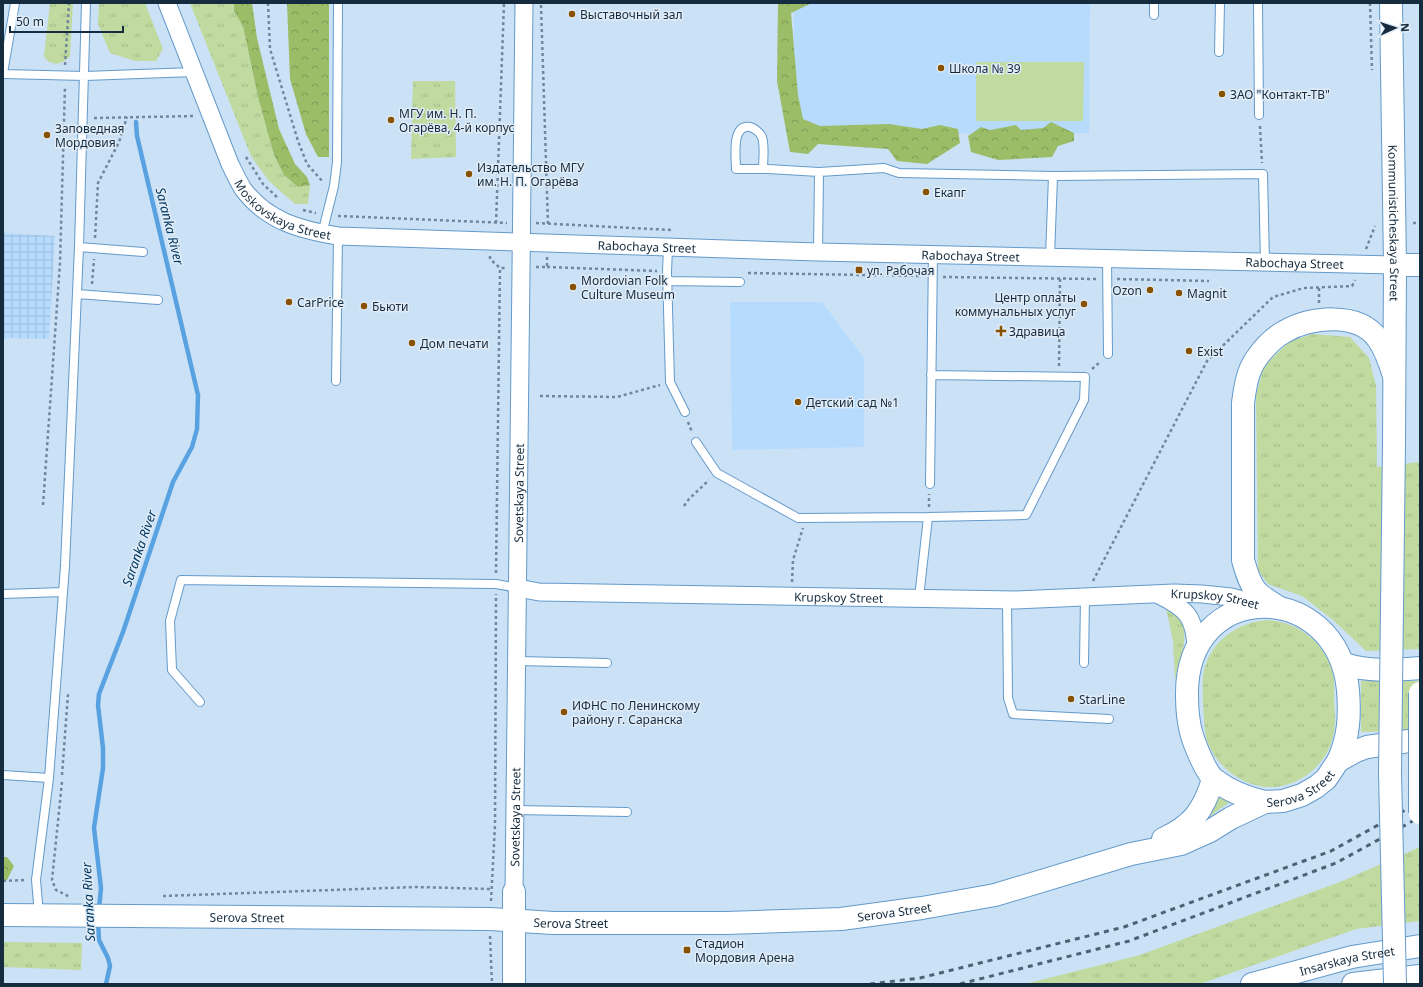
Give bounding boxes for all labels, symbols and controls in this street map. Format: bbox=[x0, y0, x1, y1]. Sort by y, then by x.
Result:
place label: Выставочный зал bbox=[580, 6, 683, 23]
scale bar bbox=[10, 8, 123, 34]
north arrow bbox=[1375, 8, 1415, 48]
marker: Выставочный зал bbox=[567, 9, 577, 19]
text: 50 m bbox=[16, 13, 44, 30]
text: N bbox=[1398, 23, 1413, 32]
place label: Школа № 39 bbox=[949, 60, 1021, 77]
marker: Школа № 39 bbox=[936, 63, 946, 73]
place label: ЗАО "Контакт-ТВ" bbox=[1230, 86, 1330, 103]
marker: ЗАО "Контакт-ТВ" bbox=[1217, 89, 1227, 99]
place label: МГУ им. Н. П. Огарёва, 4-й корпус bbox=[399, 105, 515, 136]
marker: МГУ им. Н. П. Огарёва, 4-й корпус bbox=[386, 115, 396, 125]
place label: Заповедная Мордовия bbox=[55, 120, 125, 151]
marker: Заповедная Мордовия bbox=[42, 130, 52, 140]
street label: Kommunisticheskaya Street bbox=[1385, 144, 1404, 302]
place label: Издательство МГУ им. Н. П. Огарёва bbox=[477, 159, 585, 190]
marker: Издательство МГУ им. Н. П. Огарёва bbox=[464, 169, 474, 179]
street label: Moskovskaya Street bbox=[231, 176, 333, 243]
place label: Екапг bbox=[934, 184, 966, 201]
water label: Saranka River bbox=[152, 185, 189, 268]
marker: Екапг bbox=[921, 187, 931, 197]
street label: Rabochaya Street bbox=[597, 236, 697, 256]
street label: Rabochaya Street bbox=[921, 246, 1021, 265]
street label: Rabochaya Street bbox=[1245, 253, 1345, 272]
place label: ул. Рабочая bbox=[867, 262, 934, 279]
marker: ул. Рабочая bbox=[854, 265, 864, 275]
place label: Mordovian Folk Culture Museum bbox=[581, 272, 675, 303]
marker: Mordovian Folk Culture Museum bbox=[568, 282, 578, 292]
place label: Ozon bbox=[1112, 282, 1142, 299]
marker: Ozon bbox=[1145, 285, 1155, 295]
place label: Magnit bbox=[1187, 285, 1228, 302]
marker: Magnit bbox=[1174, 288, 1184, 298]
place label: Центр оплаты коммунальных услуг bbox=[955, 289, 1076, 320]
place label: CarPrice bbox=[297, 294, 344, 311]
marker: CarPrice bbox=[284, 297, 294, 307]
place label: Бьюти bbox=[372, 298, 408, 315]
marker: Центр оплаты коммунальных услуг bbox=[1079, 299, 1089, 309]
marker: Бьюти bbox=[359, 301, 369, 311]
place label: Здравица bbox=[1009, 323, 1065, 340]
marker: Здравица bbox=[996, 326, 1006, 336]
place label: Дом печати bbox=[420, 335, 489, 352]
marker: Дом печати bbox=[407, 338, 417, 348]
place label: Exist bbox=[1197, 343, 1224, 360]
marker: Exist bbox=[1184, 346, 1194, 356]
place label: Детский сад №1 bbox=[806, 394, 899, 411]
marker: Детский сад №1 bbox=[793, 397, 803, 407]
street label: Sovetskaya Street bbox=[509, 443, 528, 543]
water label: Saranka River bbox=[118, 507, 161, 589]
street label: Krupskoy Street bbox=[1170, 584, 1262, 613]
street label: Krupskoy Street bbox=[794, 588, 884, 606]
place label: StarLine bbox=[1079, 691, 1125, 708]
marker: StarLine bbox=[1066, 694, 1076, 704]
place label: ИФНС по Ленинскому району г. Саранска bbox=[572, 697, 701, 728]
marker: ИФНС по Ленинскому району г. Саранска bbox=[559, 707, 569, 717]
street label: Serova Street bbox=[1266, 766, 1339, 810]
street label: Sovetskaya Street bbox=[506, 767, 524, 867]
water label: Saranka River bbox=[77, 861, 99, 942]
street label: Serova Street bbox=[856, 898, 933, 925]
street label: Serova Street bbox=[210, 908, 285, 926]
street label: Serova Street bbox=[533, 913, 609, 932]
place label: Стадион Мордовия Арена bbox=[695, 935, 794, 966]
street label: Insarskaya Street bbox=[1297, 942, 1397, 979]
marker: Стадион Мордовия Арена bbox=[682, 945, 692, 955]

